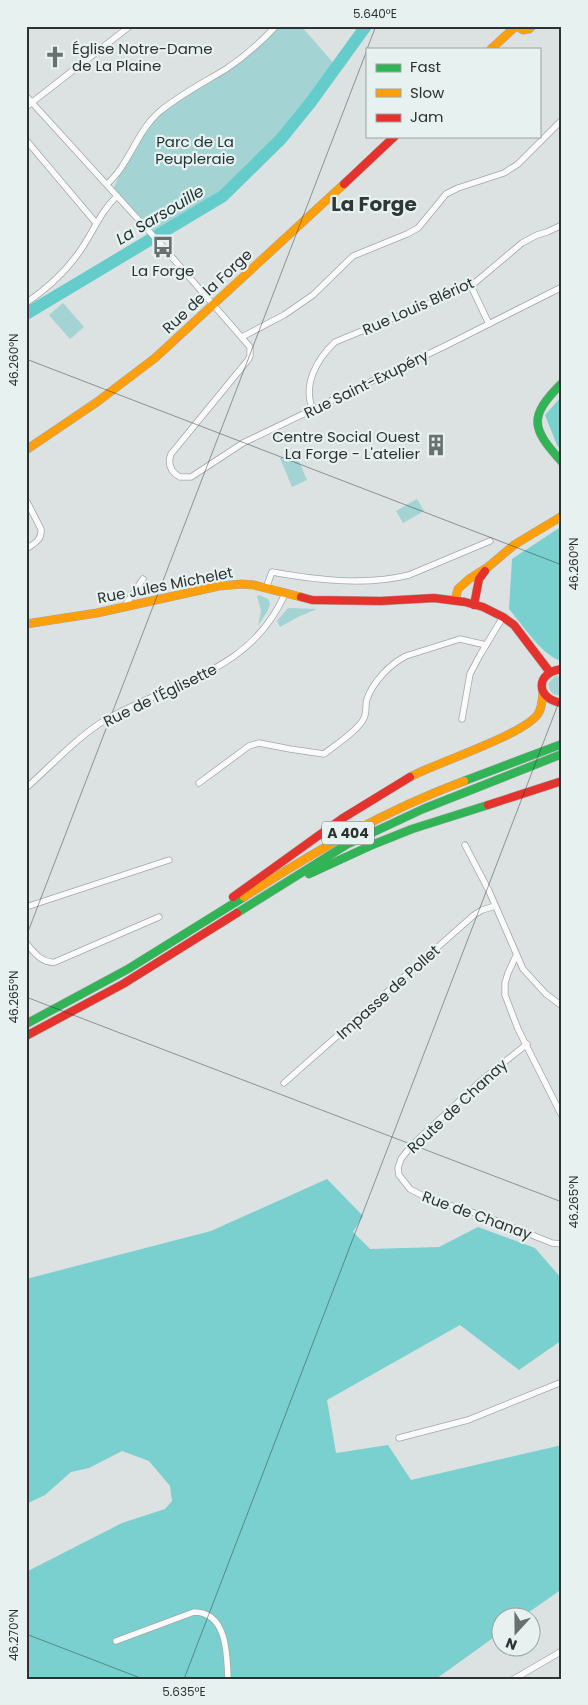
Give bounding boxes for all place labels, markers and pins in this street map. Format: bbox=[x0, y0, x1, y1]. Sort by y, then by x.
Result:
place label: Église Notre-Dame de La Plaine bbox=[72, 38, 213, 76]
church icon: Église Notre-Dame de La Plaine bbox=[42, 44, 68, 70]
bus stop icon: La Forge bbox=[150, 234, 176, 260]
place label: La Forge bbox=[132, 260, 194, 281]
place label: Centre Social Ouest La Forge - L'atelier bbox=[272, 426, 420, 464]
building icon: Centre Social Ouest La Forge - L'atelier bbox=[423, 432, 449, 458]

